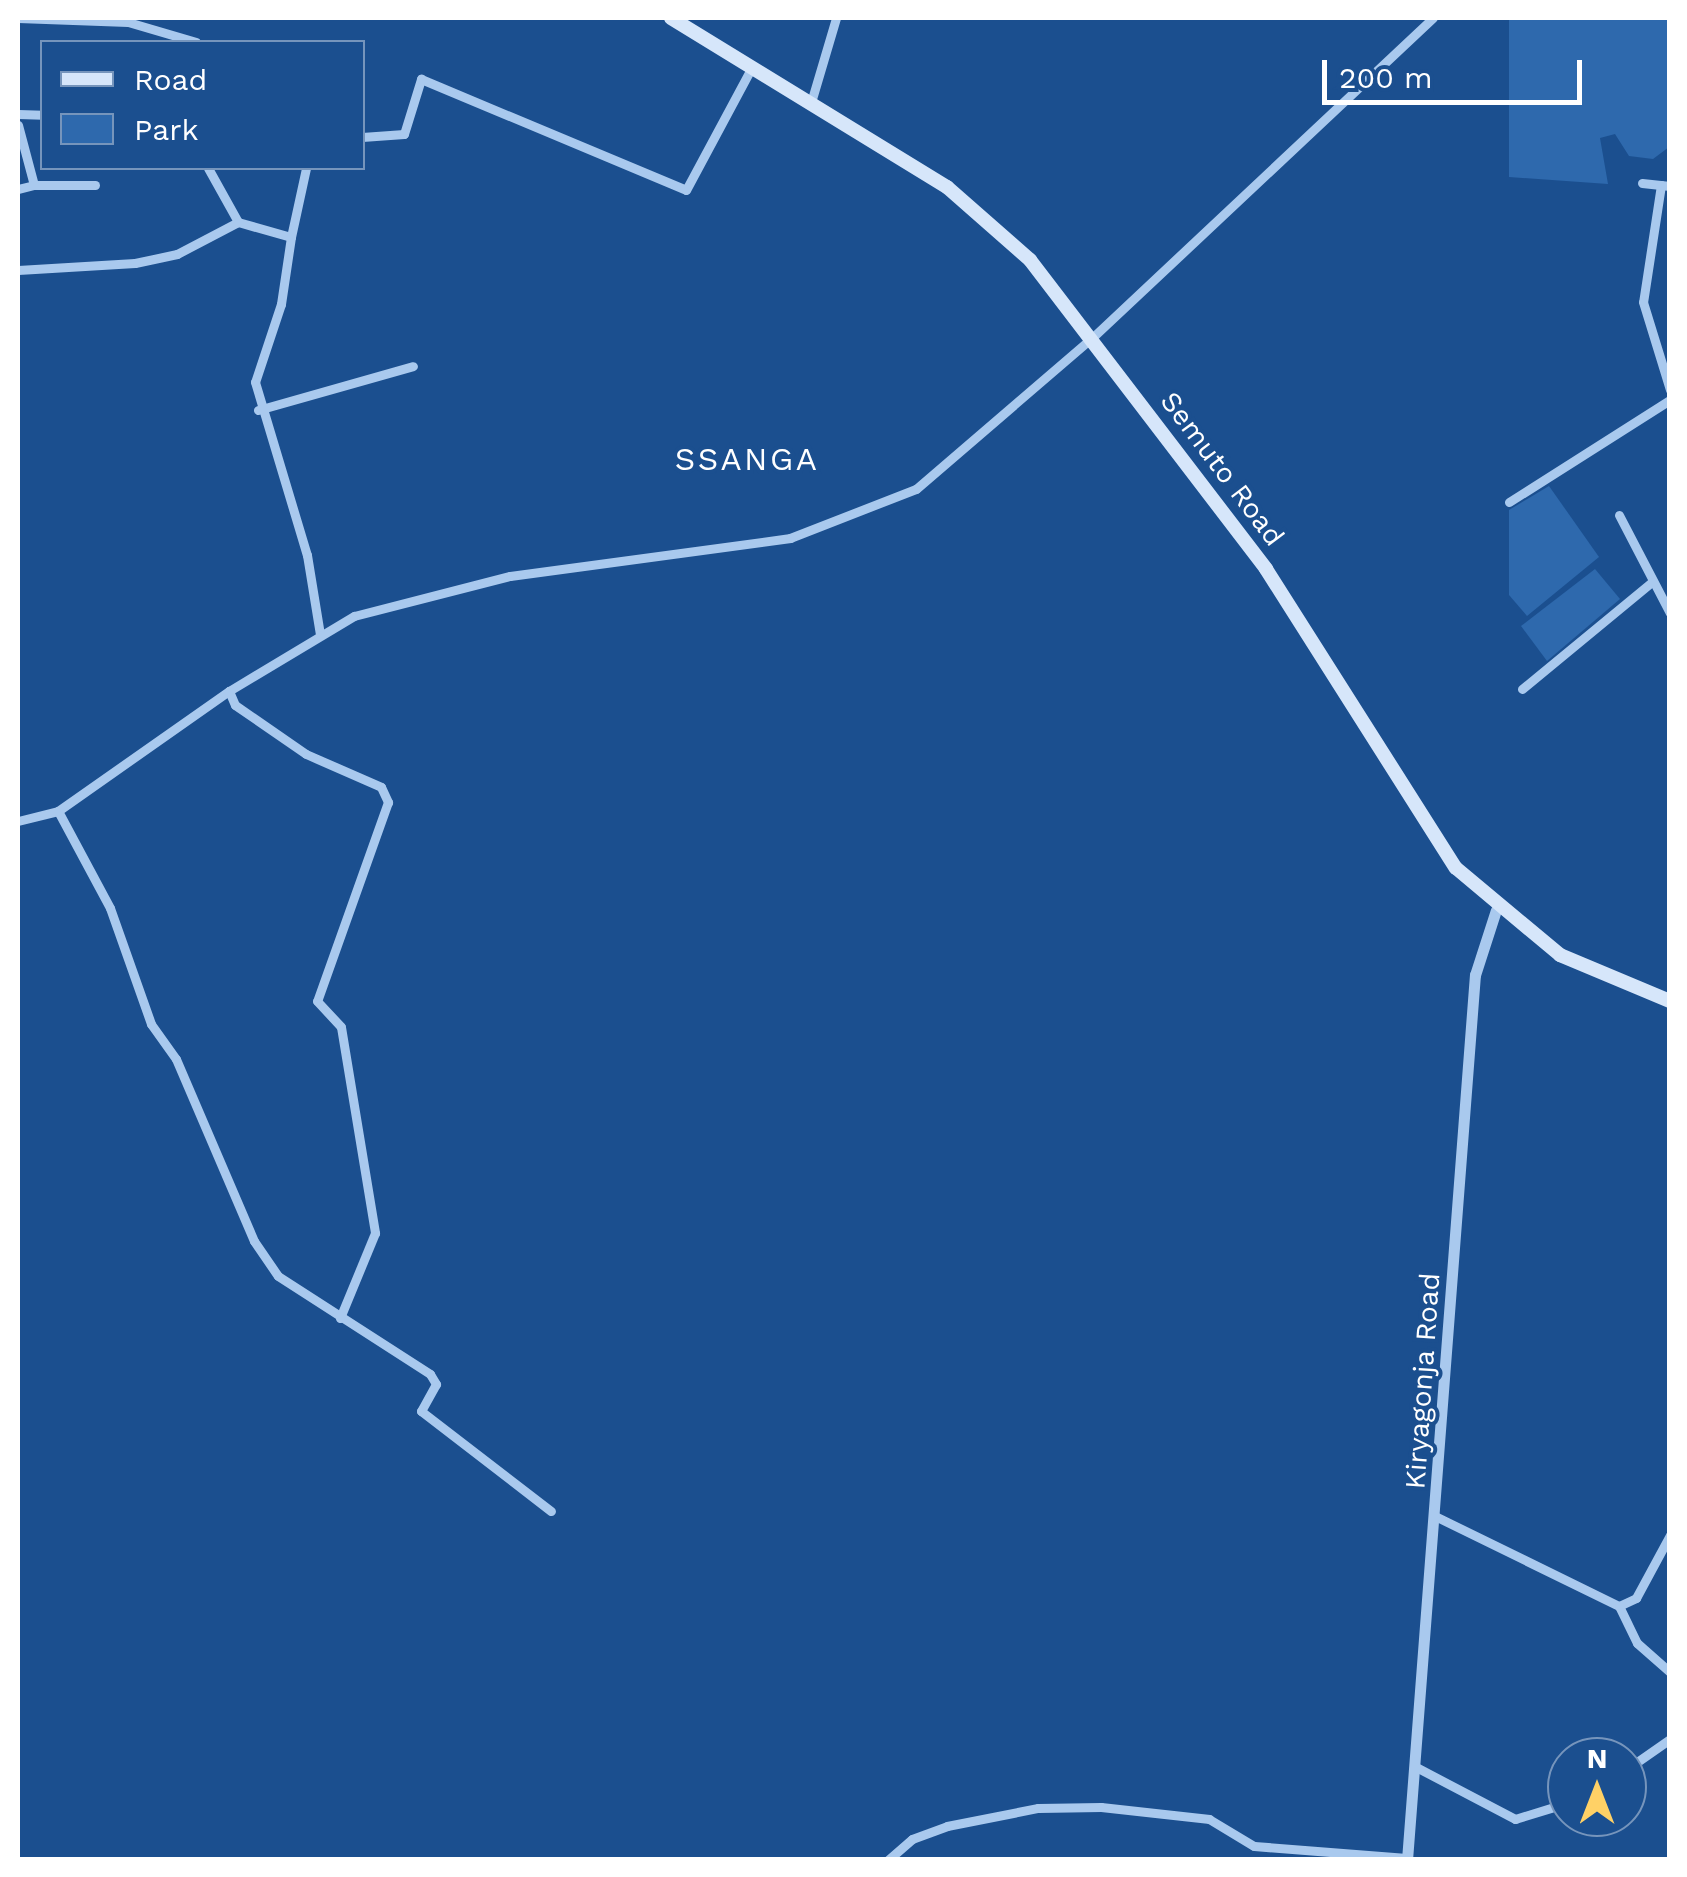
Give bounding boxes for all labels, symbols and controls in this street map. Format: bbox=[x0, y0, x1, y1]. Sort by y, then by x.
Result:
legend bbox=[40, 40, 365, 170]
scale bar bbox=[1327, 40, 1587, 102]
text: 200 m bbox=[1339, 60, 1433, 95]
text: Road bbox=[134, 62, 207, 97]
text: Park bbox=[134, 112, 199, 147]
street label: Semuto Road bbox=[1153, 385, 1291, 553]
district label: SSANGA bbox=[675, 440, 819, 478]
street label: Kiryagonja Road bbox=[1399, 1271, 1447, 1491]
north arrow bbox=[1547, 1737, 1647, 1837]
text: N bbox=[1587, 1742, 1607, 1775]

